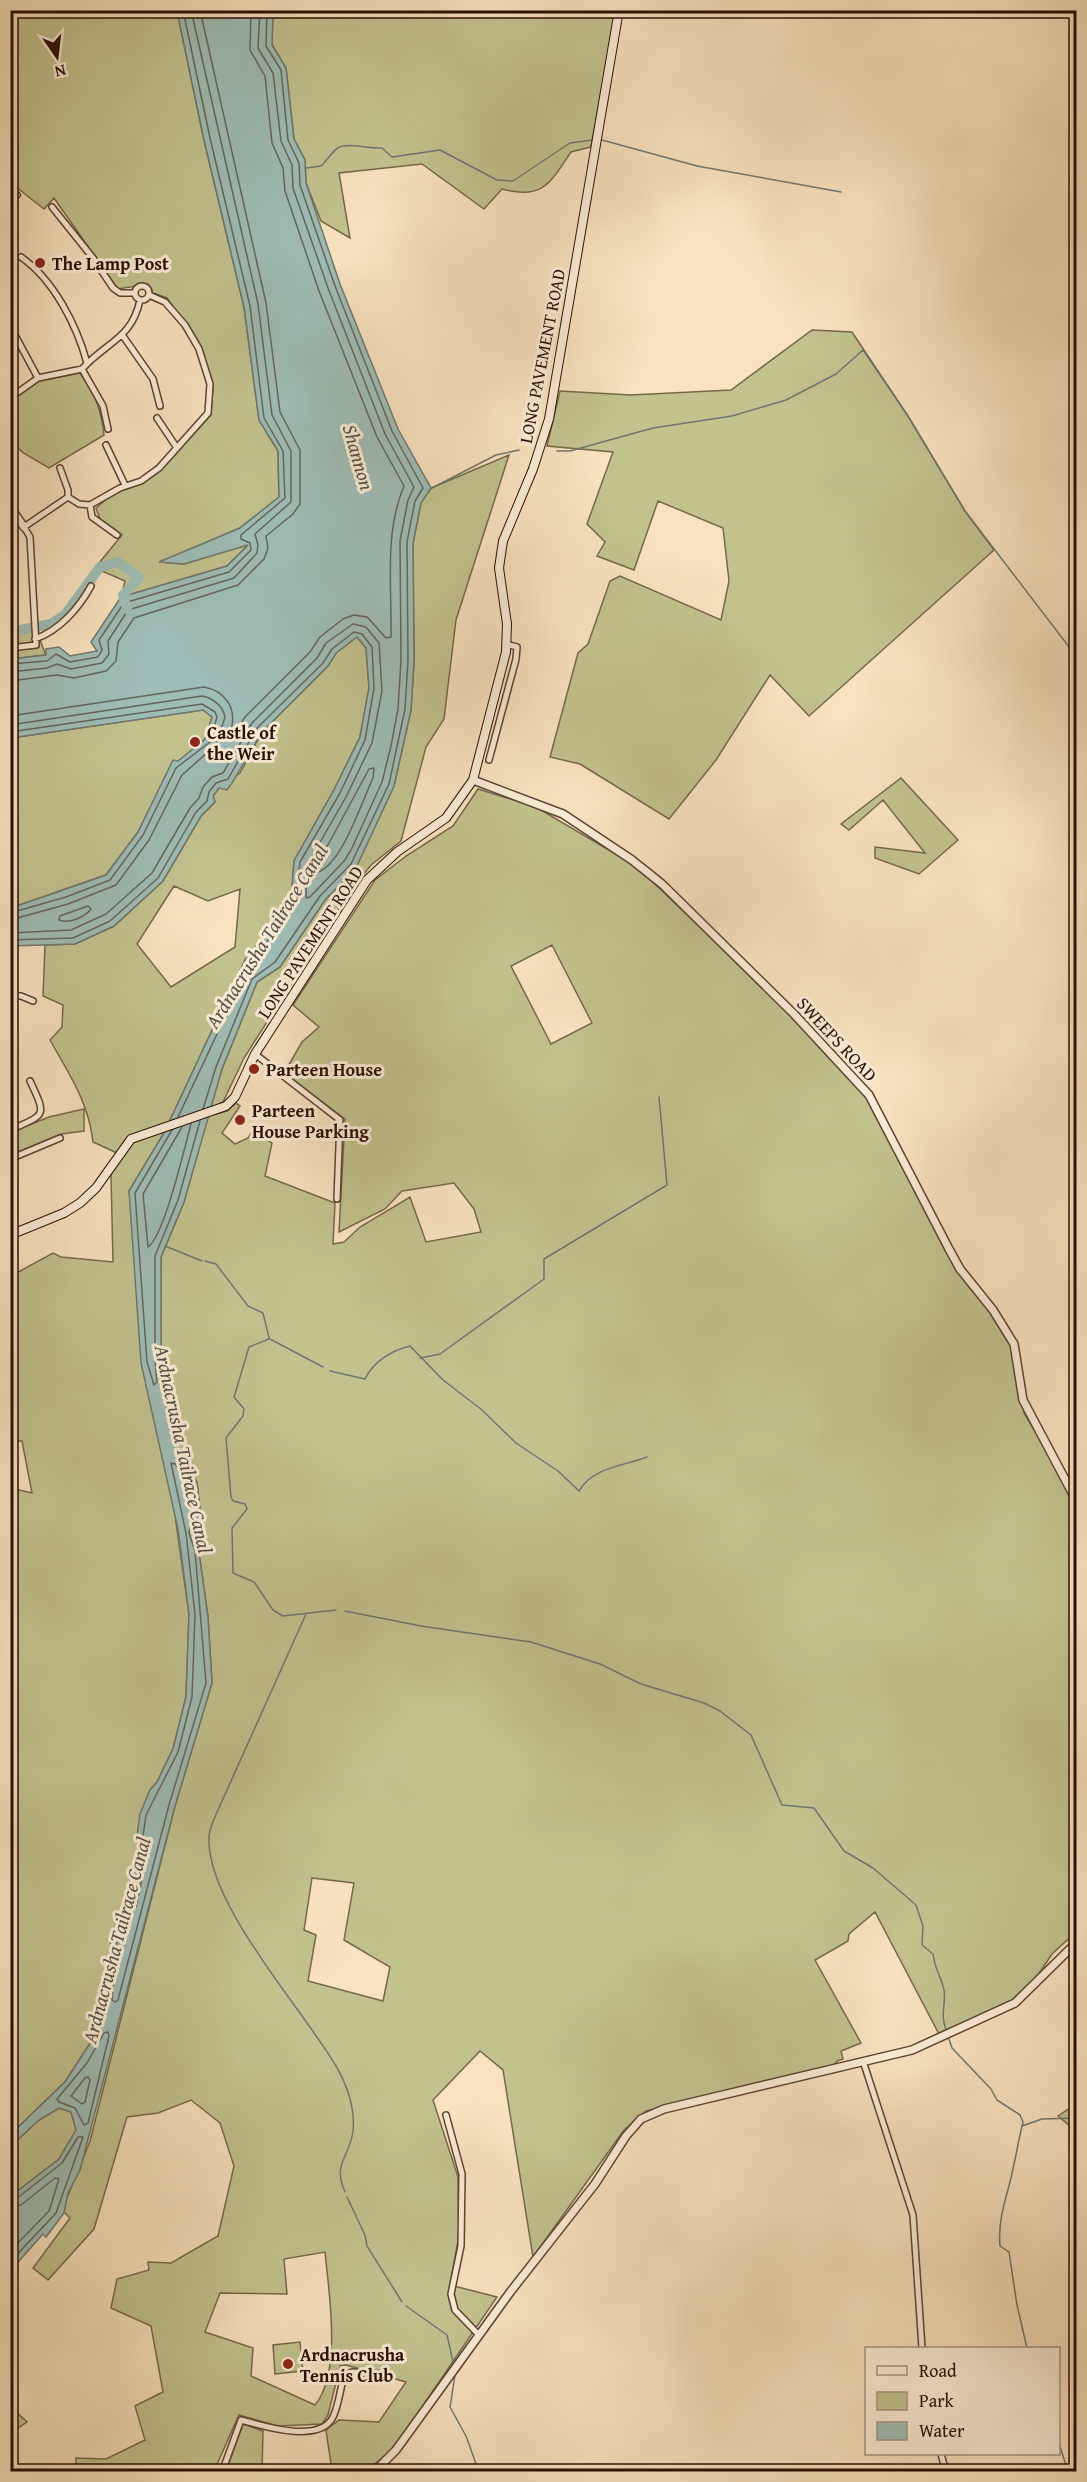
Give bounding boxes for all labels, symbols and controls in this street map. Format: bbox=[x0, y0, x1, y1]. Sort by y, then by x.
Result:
north arrow bbox=[27, 27, 87, 87]
text: N bbox=[52, 59, 69, 85]
place label: The Lamp Post bbox=[52, 250, 169, 277]
marker: The Lamp Post bbox=[33, 256, 47, 270]
street label: LONG PAVEMENT ROAD bbox=[512, 266, 572, 446]
water label: Shannon bbox=[336, 421, 382, 493]
place label: Castle of the Weir bbox=[207, 719, 278, 767]
marker: Castle of the Weir bbox=[188, 735, 202, 749]
water label: Ardnacrusha Tailrace Canal bbox=[197, 838, 335, 1035]
street label: LONG PAVEMENT ROAD bbox=[250, 860, 370, 1024]
street label: SWEEPS ROAD bbox=[791, 991, 884, 1088]
place label: Parteen House bbox=[266, 1056, 382, 1083]
marker: Parteen House bbox=[247, 1062, 261, 1076]
place label: Parteen House Parking bbox=[252, 1097, 369, 1145]
marker: Parteen House Parking bbox=[233, 1113, 247, 1127]
water label: Ardnacrusha Tailrace Canal bbox=[148, 1341, 220, 1556]
water label: Ardnacrusha Tailrace Canal bbox=[74, 1834, 157, 2047]
place label: Ardnacrusha Tennis Club bbox=[300, 2341, 405, 2389]
legend bbox=[865, 2347, 1060, 2455]
marker: Ardnacrusha Tennis Club bbox=[281, 2357, 295, 2371]
text: Road bbox=[919, 2357, 957, 2384]
text: Park bbox=[919, 2387, 955, 2414]
text: Water bbox=[919, 2417, 965, 2444]

